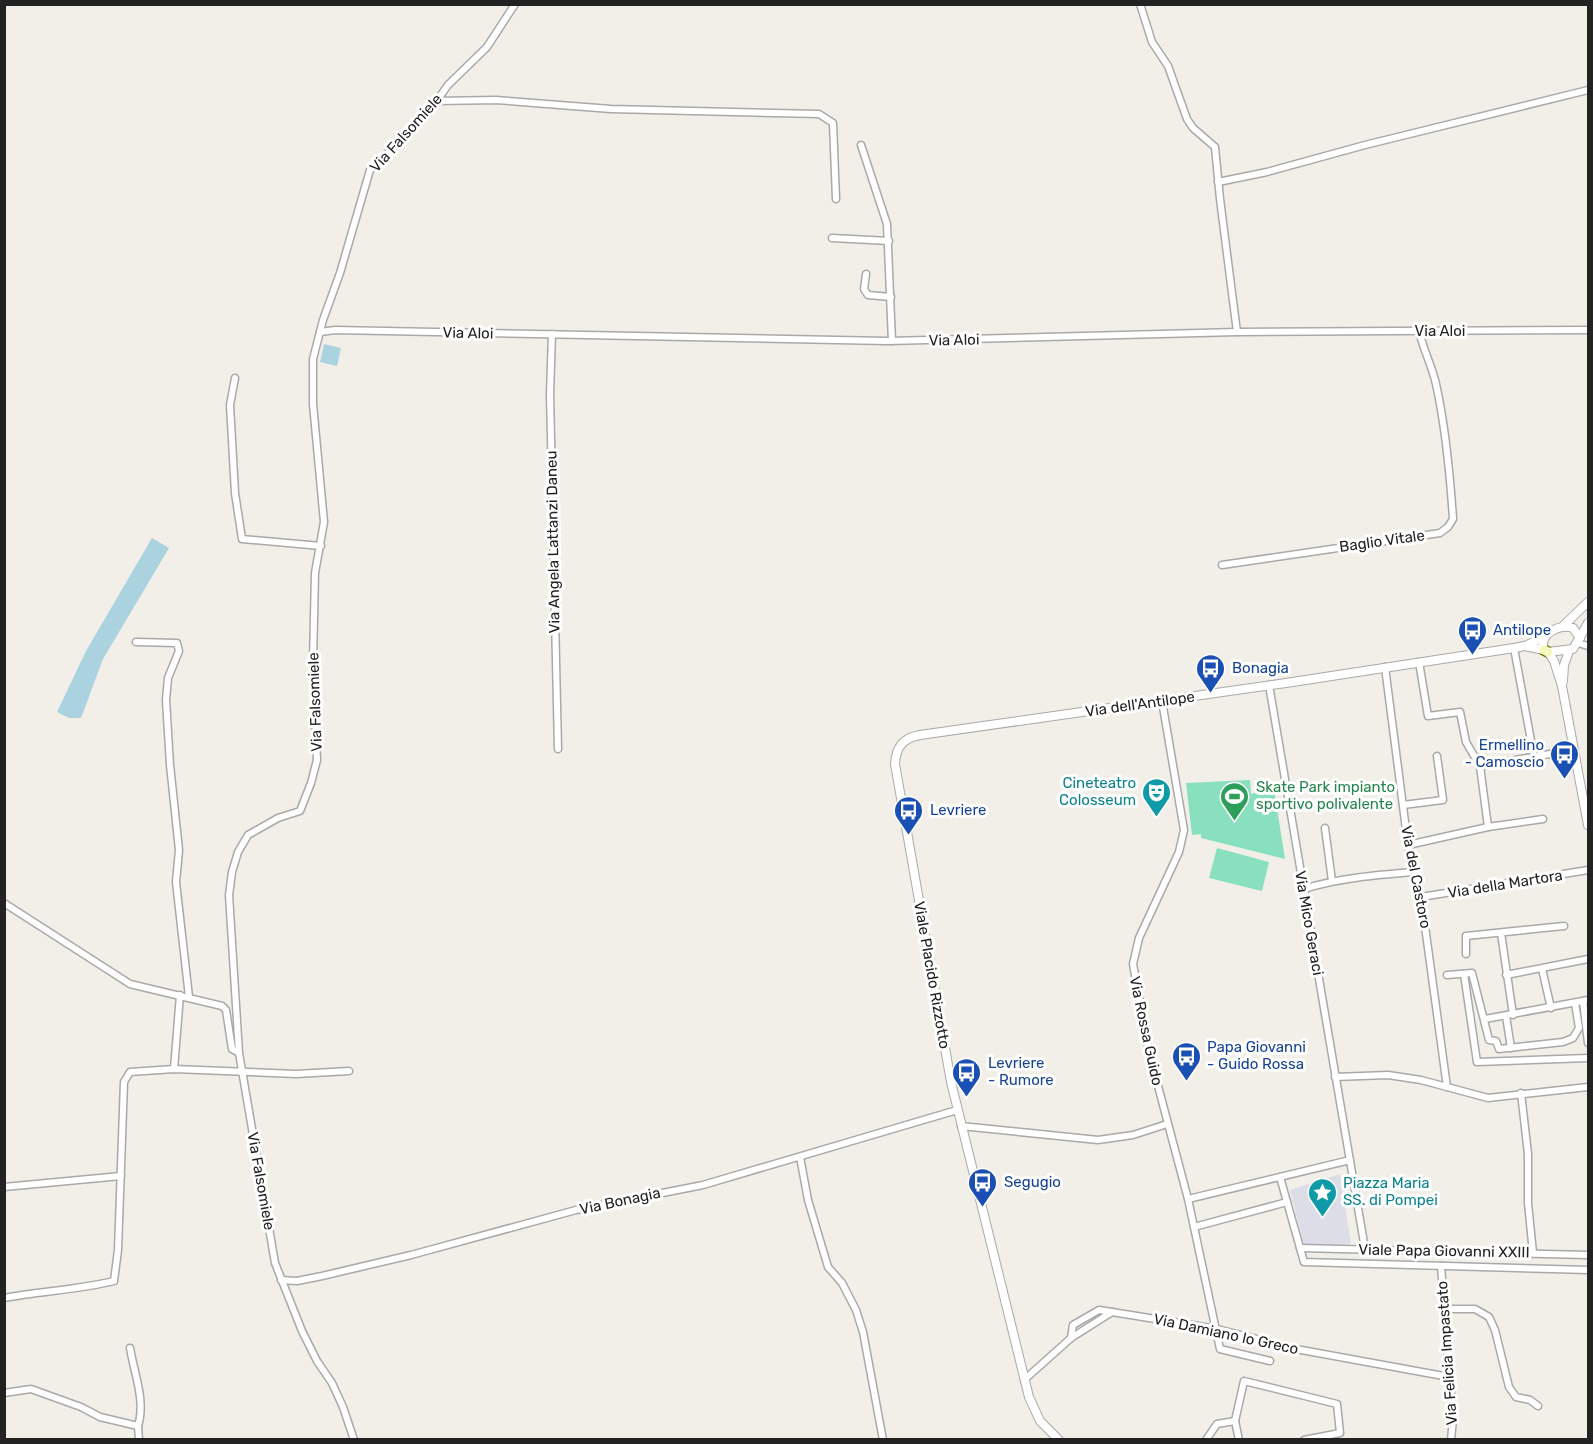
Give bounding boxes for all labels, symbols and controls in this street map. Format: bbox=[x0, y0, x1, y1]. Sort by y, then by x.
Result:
street label: Via Falsomiele bbox=[366, 90, 446, 176]
street label: Via Aloi bbox=[1415, 322, 1465, 340]
street label: Via Aloi bbox=[442, 324, 494, 342]
street label: Via Aloi bbox=[928, 331, 980, 349]
street label: Via Angela Lattanzi Daneu bbox=[542, 450, 564, 634]
street label: Baglio Vitale bbox=[1338, 526, 1426, 556]
bus stop icon: Antilope bbox=[1456, 614, 1488, 656]
place label: Antilope bbox=[1493, 621, 1551, 639]
street label: Via Falsomiele bbox=[304, 652, 326, 752]
bus stop icon: Bonagia bbox=[1195, 652, 1227, 694]
place label: Bonagia bbox=[1232, 659, 1289, 677]
street label: Via dell'Antilope bbox=[1084, 687, 1196, 721]
place label: Ermellino - Camoscio bbox=[1465, 736, 1544, 771]
bus stop icon: Ermellino - Camoscio bbox=[1549, 738, 1581, 780]
place label: Cineteatro Colosseum bbox=[1059, 774, 1136, 809]
theatre icon: Cineteatro Colosseum bbox=[1141, 776, 1173, 818]
place label: Skate Park impianto sportivo polivalente bbox=[1256, 778, 1395, 813]
sports icon: Skate Park impianto sportivo polivalente bbox=[1219, 780, 1251, 822]
bus stop icon: Levriere bbox=[893, 794, 925, 836]
place label: Levriere bbox=[930, 801, 986, 819]
street label: Via del Castoro bbox=[1397, 824, 1435, 930]
street label: Via della Martora bbox=[1446, 866, 1564, 902]
street label: Via Mico Geraci bbox=[1291, 869, 1327, 977]
street label: Viale Placido Rizzotto bbox=[910, 900, 954, 1050]
street label: Via Rossa Guido bbox=[1126, 975, 1166, 1087]
place label: Papa Giovanni - Guido Rossa bbox=[1207, 1038, 1306, 1073]
bus stop icon: Papa Giovanni - Guido Rossa bbox=[1170, 1040, 1202, 1082]
place label: Levriere - Rumore bbox=[988, 1054, 1054, 1089]
bus stop icon: Levriere - Rumore bbox=[951, 1056, 983, 1098]
street label: Via Falsomiele bbox=[244, 1131, 278, 1231]
bus stop icon: Segugio bbox=[967, 1166, 999, 1208]
place label: Segugio bbox=[1004, 1173, 1061, 1191]
place label: Piazza Maria SS. di Pompei bbox=[1343, 1174, 1438, 1209]
place icon: Piazza Maria SS. di Pompei bbox=[1306, 1176, 1338, 1218]
street label: Via Bonagia bbox=[578, 1184, 662, 1218]
street label: Viale Papa Giovanni XXIII bbox=[1358, 1241, 1530, 1261]
street label: Via Felicia Impastato bbox=[1433, 1280, 1461, 1426]
street label: Via Damiano lo Greco bbox=[1152, 1310, 1300, 1358]

